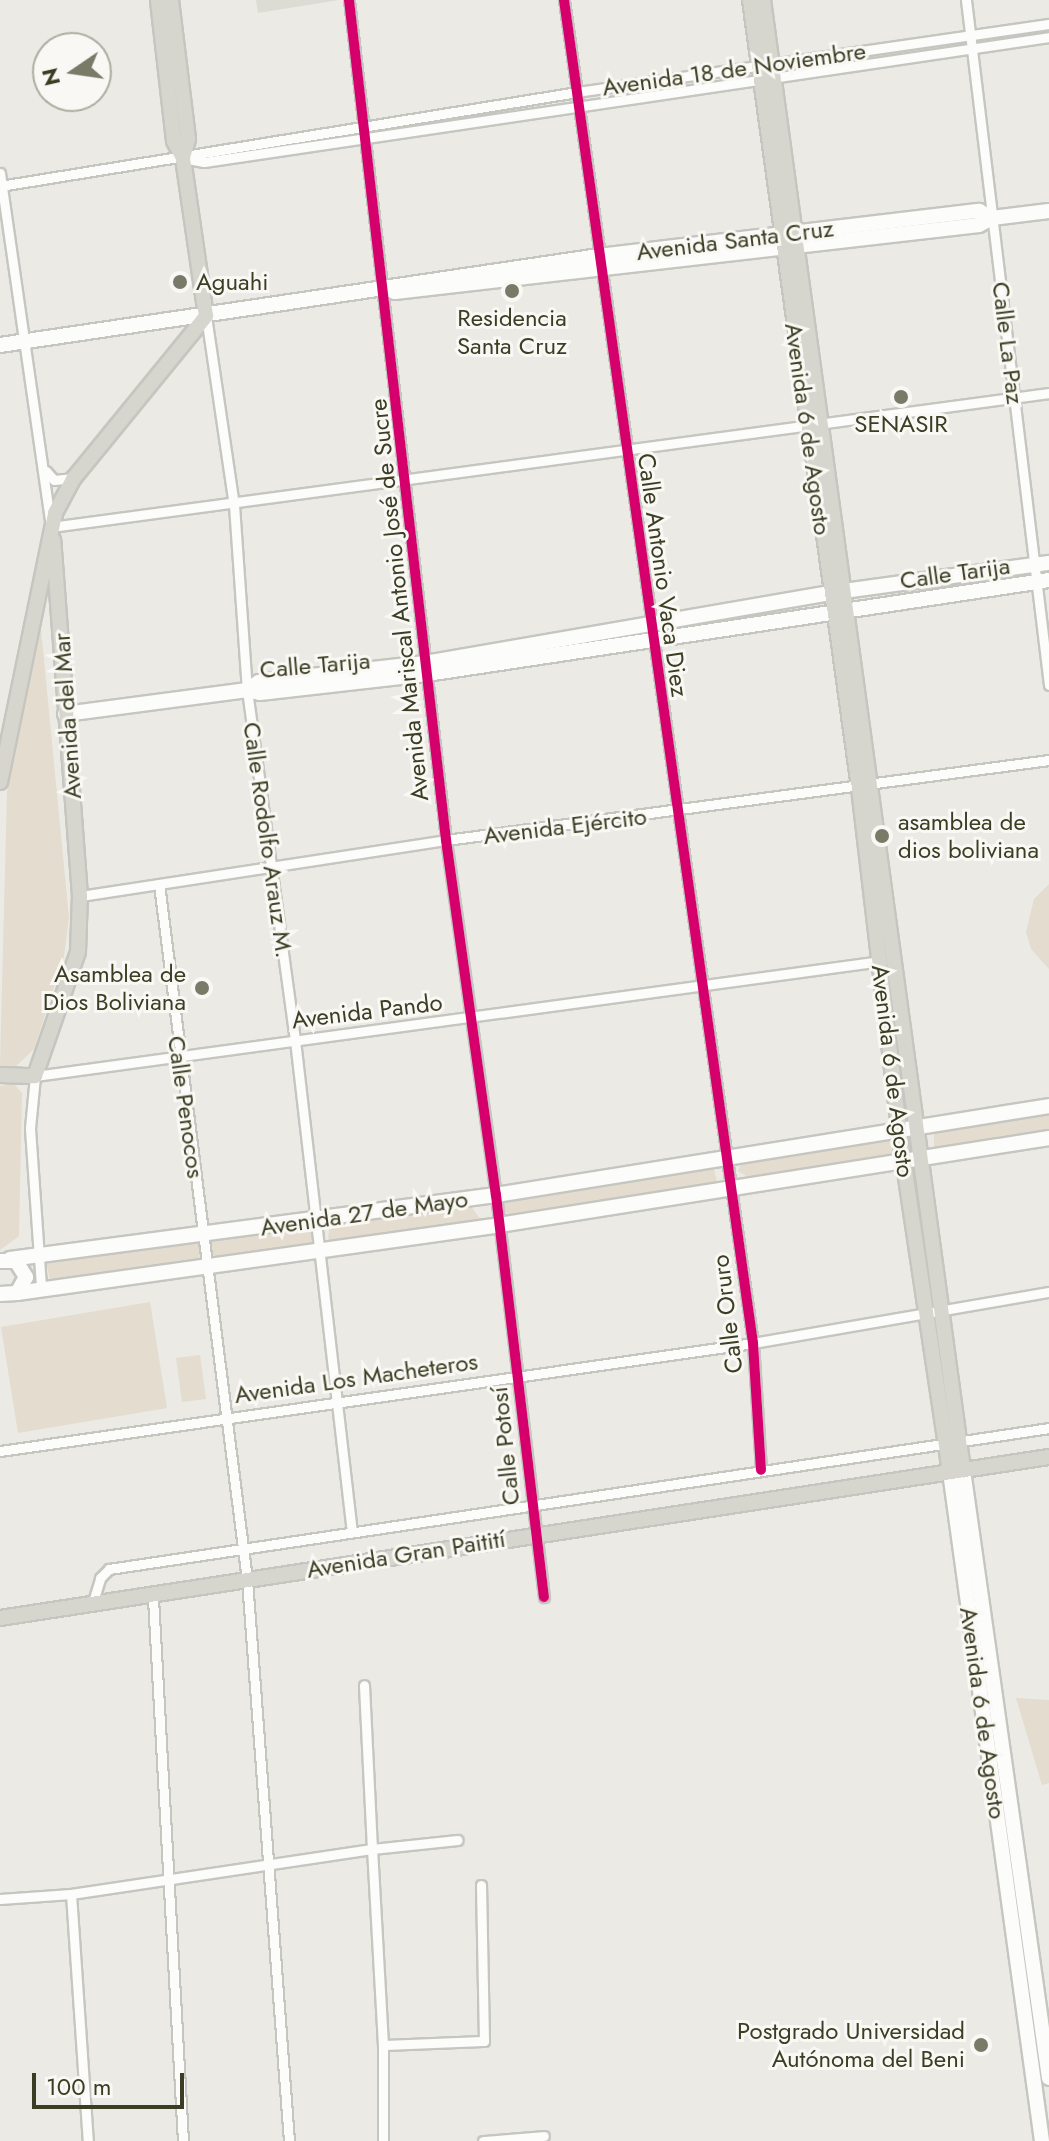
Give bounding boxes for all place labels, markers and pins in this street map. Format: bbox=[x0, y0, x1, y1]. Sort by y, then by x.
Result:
place label: Aguahi bbox=[196, 268, 269, 296]
marker: Aguahi bbox=[171, 273, 189, 291]
marker: Residencia Santa Cruz bbox=[503, 282, 521, 300]
place label: Residencia Santa Cruz bbox=[457, 304, 567, 360]
marker: SENASIR bbox=[892, 388, 910, 406]
place label: SENASIR bbox=[854, 410, 948, 438]
place label: asamblea de dios boliviana bbox=[898, 808, 1039, 864]
marker: asamblea de dios boliviana bbox=[873, 827, 891, 845]
place label: Asamblea de Dios Boliviana bbox=[43, 960, 186, 1016]
marker: Asamblea de Dios Boliviana bbox=[193, 979, 211, 997]
place label: Postgrado Universidad Autónoma del Beni bbox=[737, 2017, 965, 2073]
marker: Postgrado Universidad Autónoma del Beni bbox=[972, 2036, 990, 2054]

